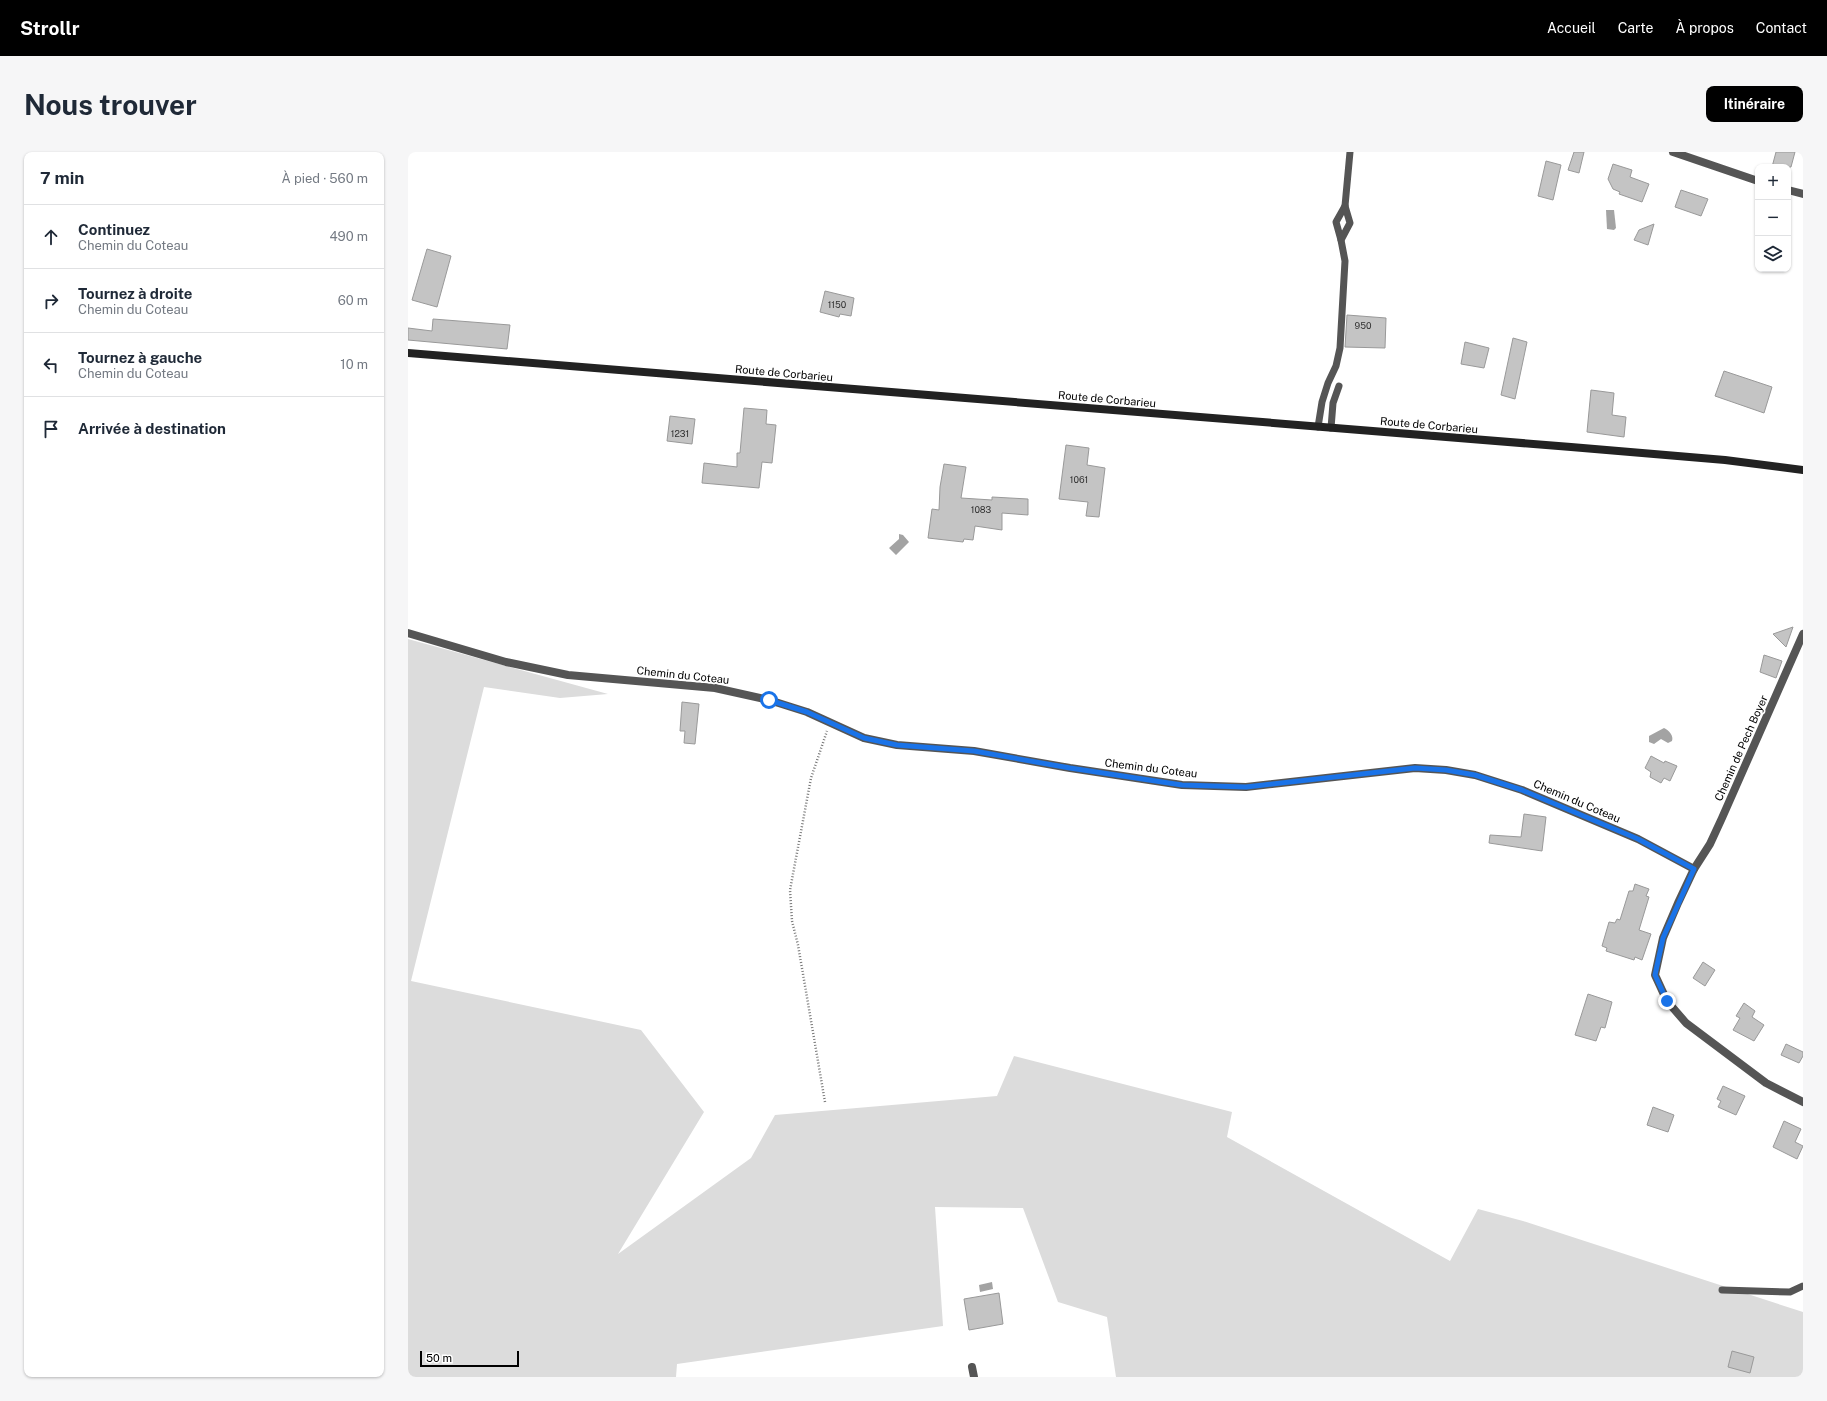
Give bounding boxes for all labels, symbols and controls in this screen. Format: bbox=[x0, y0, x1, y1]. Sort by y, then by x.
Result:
text: Strollr bbox=[20, 17, 79, 39]
text: Accueil bbox=[1547, 20, 1596, 36]
text: Carte bbox=[1618, 20, 1654, 36]
text: À propos bbox=[1676, 20, 1734, 36]
text: Contact bbox=[1756, 20, 1807, 36]
button: Itinéraire bbox=[1706, 86, 1803, 122]
text: Nous trouver bbox=[24, 88, 197, 121]
map controls bbox=[1755, 164, 1791, 272]
button: + bbox=[1755, 164, 1791, 200]
text: 7 min bbox=[40, 168, 84, 188]
text: À pied · 560 m bbox=[282, 171, 368, 186]
button: − bbox=[1755, 200, 1791, 236]
text: Continuez bbox=[78, 221, 150, 238]
icon: ahead bbox=[40, 226, 62, 248]
text: 490 m bbox=[329, 229, 368, 244]
button: layers bbox=[1755, 236, 1791, 272]
text: Chemin du Coteau bbox=[78, 238, 188, 253]
text: Tournez à droite bbox=[78, 285, 192, 302]
icon: right bbox=[40, 290, 62, 312]
text: 60 m bbox=[338, 293, 368, 308]
house number: 1150 bbox=[828, 299, 847, 310]
text: Chemin du Coteau bbox=[78, 302, 188, 317]
house number: 950 bbox=[1355, 320, 1372, 331]
text: Tournez à gauche bbox=[78, 349, 202, 366]
icon: left bbox=[40, 354, 62, 376]
text: 10 m bbox=[340, 357, 368, 372]
street label: Route de Corbarieu bbox=[734, 363, 834, 383]
text: Chemin du Coteau bbox=[78, 366, 188, 381]
street label: Route de Corbarieu bbox=[1057, 389, 1157, 409]
street label: Route de Corbarieu bbox=[1379, 415, 1479, 435]
icon: arrive bbox=[40, 418, 62, 440]
text: Arrivée à destination bbox=[78, 420, 226, 437]
house number: 1231 bbox=[671, 428, 689, 439]
house number: 1061 bbox=[1070, 474, 1088, 485]
house number: 1083 bbox=[971, 504, 992, 515]
street label: Chemin du Coteau bbox=[636, 664, 730, 686]
route start bbox=[760, 691, 778, 709]
street label: Chemin de Pech Boyer bbox=[1712, 693, 1770, 803]
street label: Chemin du Coteau bbox=[1104, 756, 1198, 780]
street label: Chemin du Coteau bbox=[1532, 777, 1622, 825]
route end bbox=[1658, 992, 1676, 1010]
scale bar bbox=[420, 1349, 519, 1368]
text: 50 m bbox=[426, 1352, 452, 1364]

